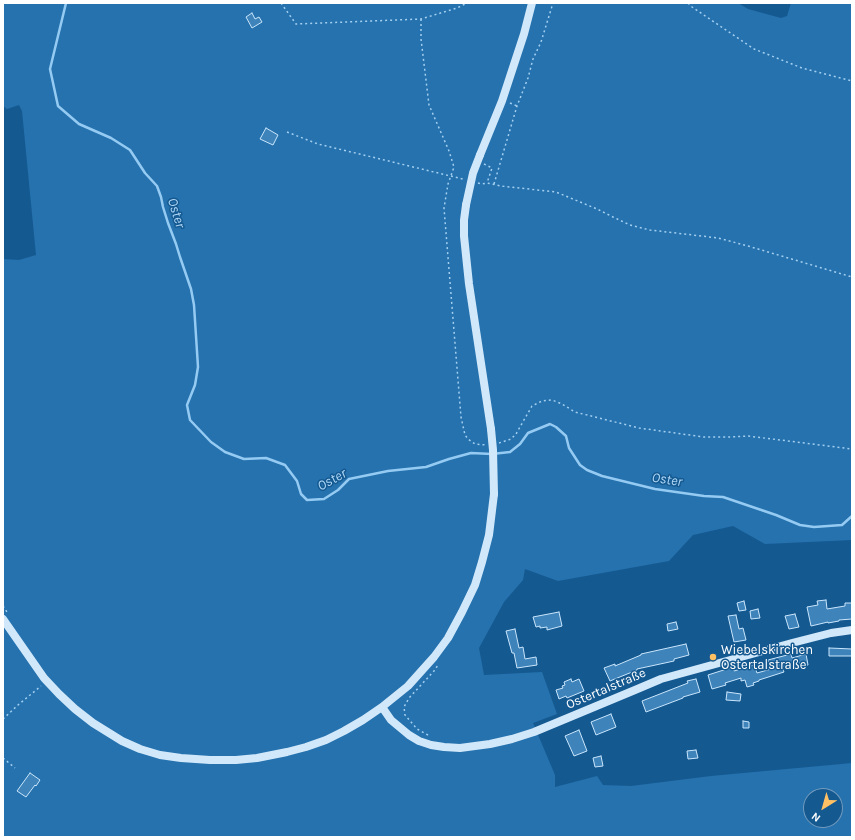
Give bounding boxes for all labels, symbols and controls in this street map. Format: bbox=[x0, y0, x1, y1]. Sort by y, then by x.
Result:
water label: Oster bbox=[163, 196, 189, 230]
water label: Oster bbox=[314, 465, 350, 495]
water label: Oster bbox=[650, 469, 684, 491]
place label: Wiebelskirchen Ostertalstraße bbox=[721, 642, 813, 673]
marker: Wiebelskirchen Ostertalstraße bbox=[708, 652, 718, 662]
street label: Ostertalstraße bbox=[564, 665, 648, 713]
north arrow bbox=[803, 788, 843, 828]
text: N bbox=[809, 810, 823, 825]

